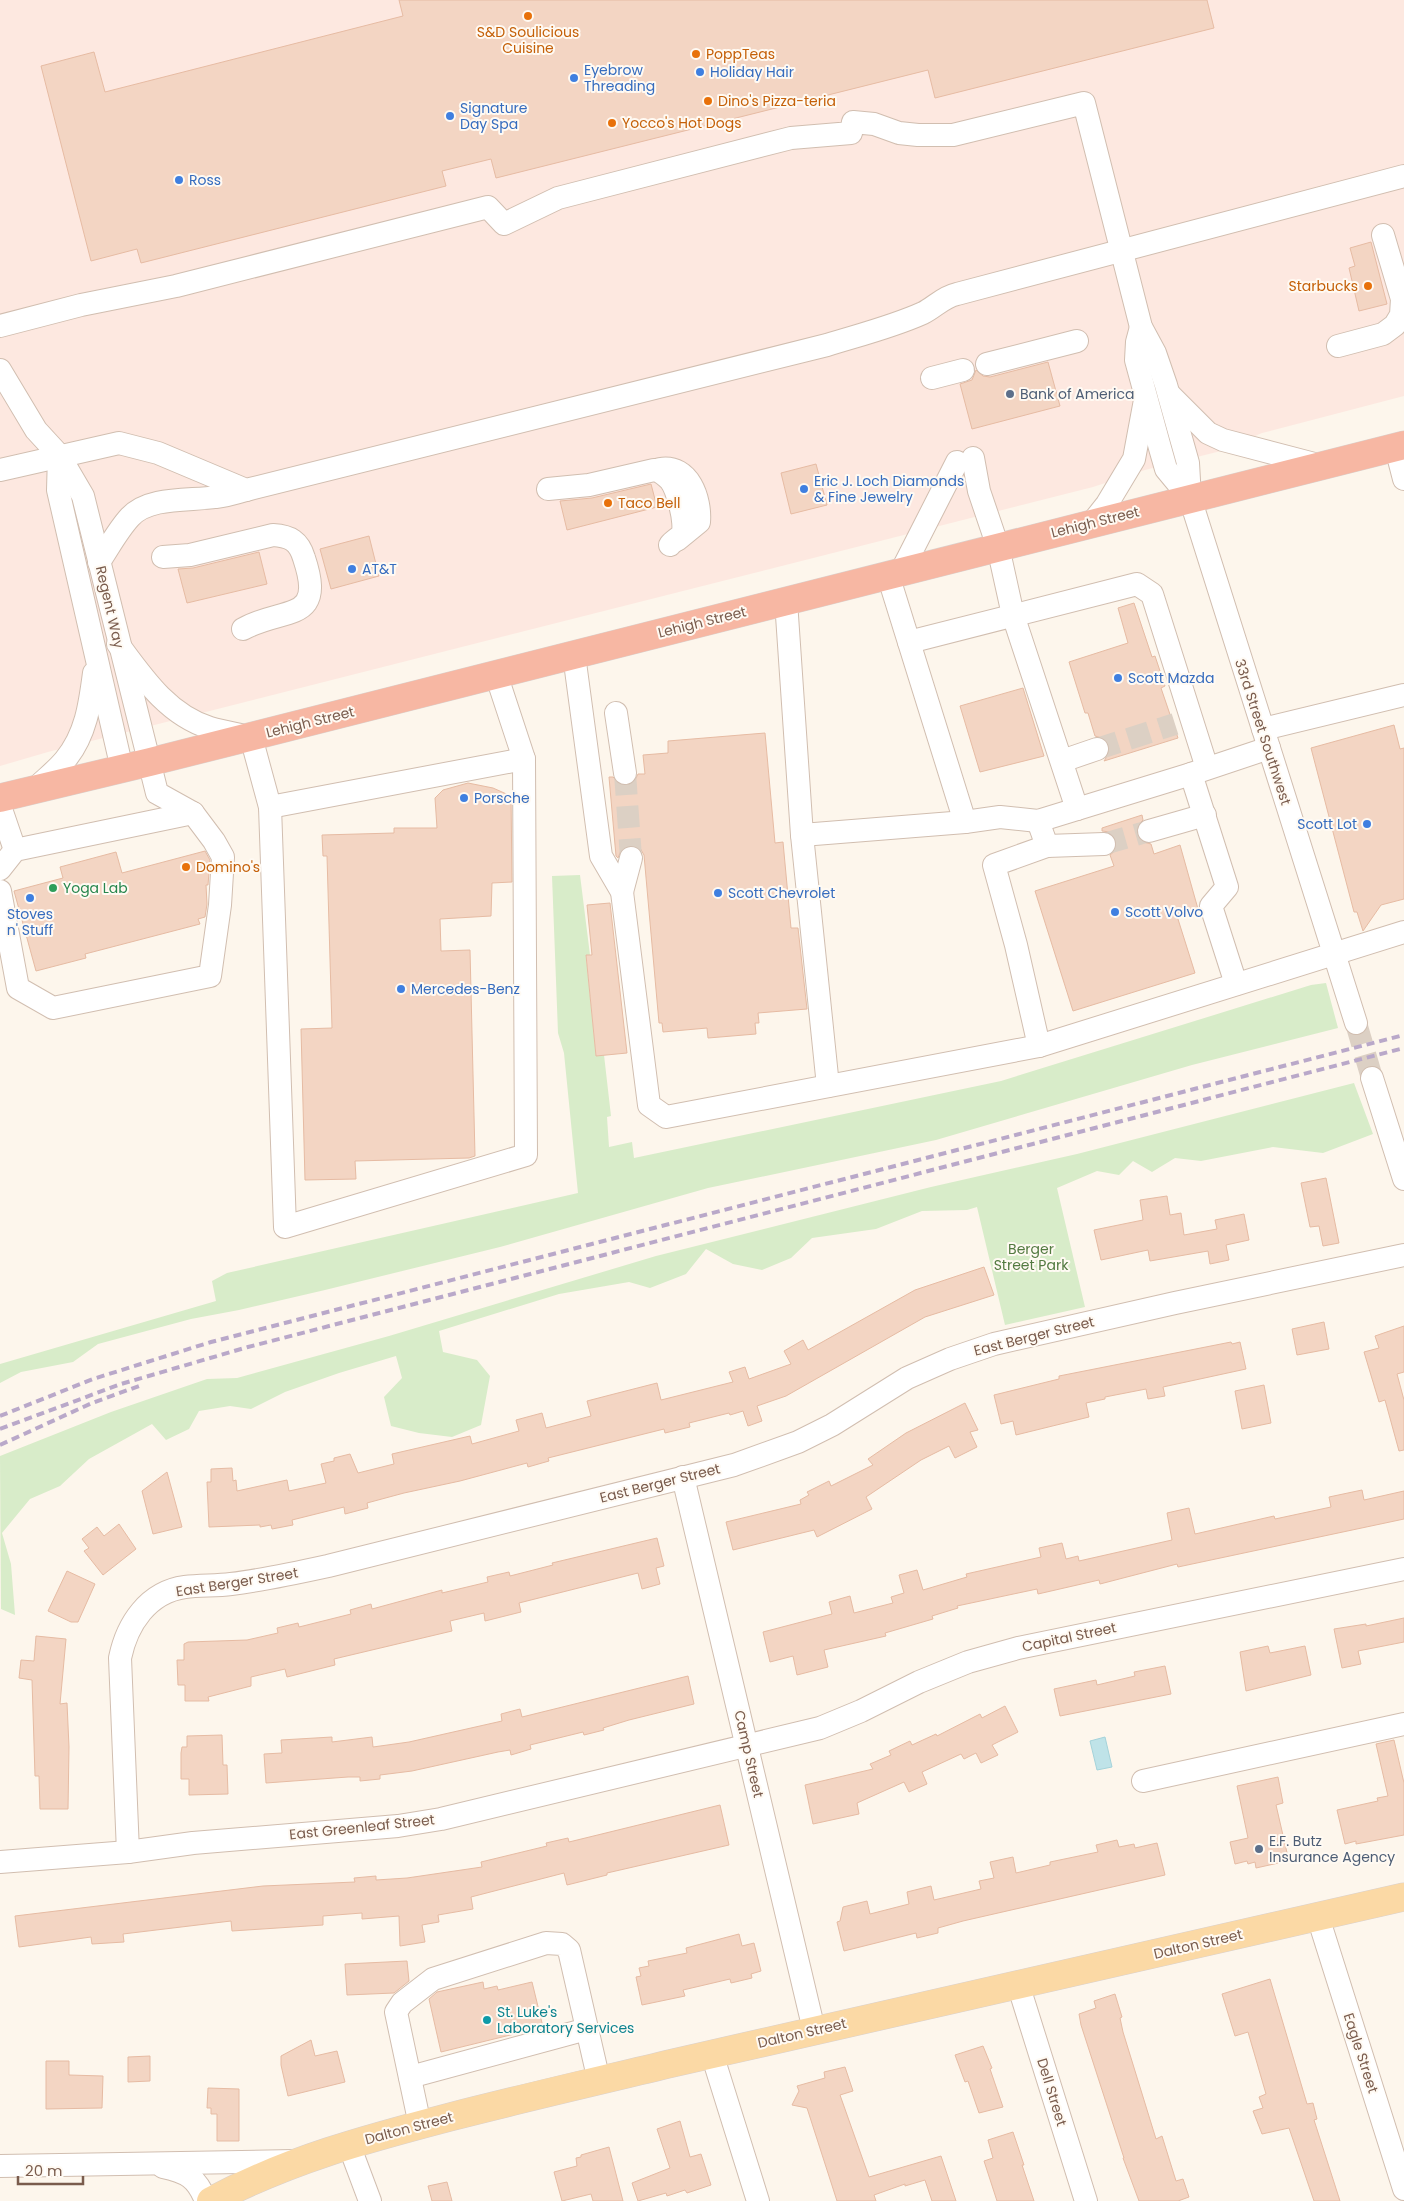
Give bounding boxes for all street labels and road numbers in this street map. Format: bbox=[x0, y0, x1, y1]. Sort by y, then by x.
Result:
street label: Lehigh Street bbox=[1049, 501, 1141, 543]
street label: Regent Way bbox=[91, 564, 129, 650]
street label: Lehigh Street bbox=[656, 601, 748, 643]
street label: 33rd Street Southwest bbox=[1230, 656, 1296, 808]
street label: Lehigh Street bbox=[264, 701, 356, 743]
street label: East Berger Street bbox=[972, 1311, 1096, 1361]
street label: East Berger Street bbox=[598, 1458, 722, 1508]
street label: East Berger Street bbox=[175, 1562, 299, 1602]
street label: Capital Street bbox=[1020, 1617, 1118, 1657]
street label: Camp Street bbox=[729, 1708, 769, 1800]
street label: East Greenleaf Street bbox=[288, 1809, 436, 1845]
street label: Dalton Street bbox=[1152, 1924, 1244, 1964]
street label: Eagle Street bbox=[1339, 2010, 1383, 2096]
street label: Dalton Street bbox=[756, 2013, 848, 2053]
street label: Dell Street bbox=[1032, 2056, 1072, 2128]
street label: Dalton Street bbox=[363, 2107, 455, 2149]

